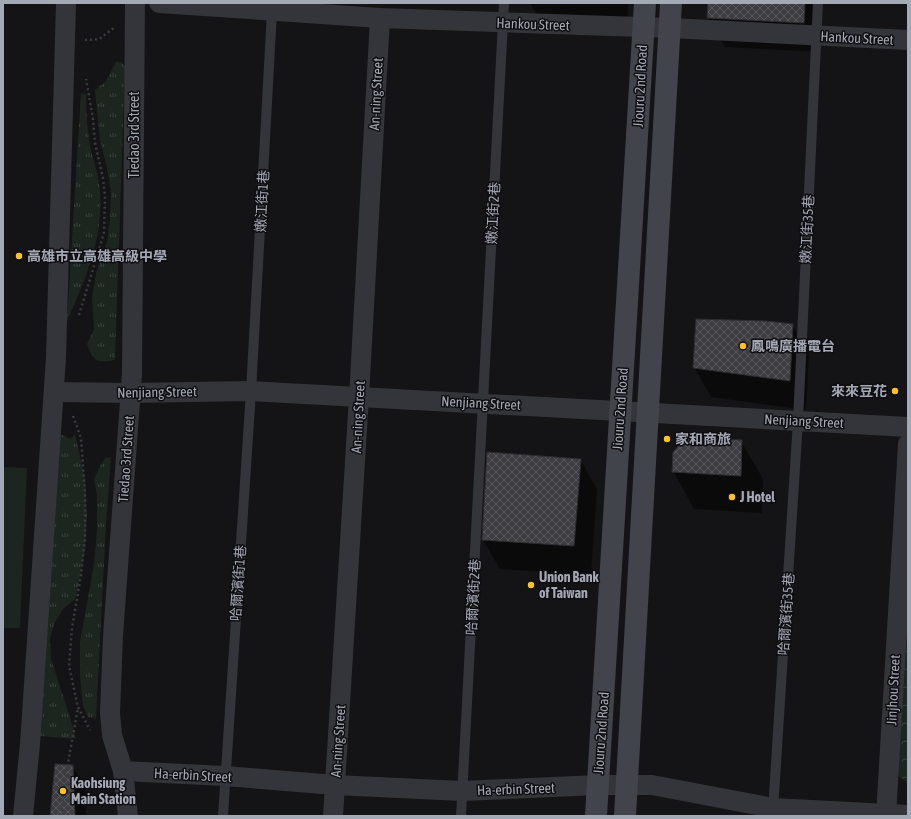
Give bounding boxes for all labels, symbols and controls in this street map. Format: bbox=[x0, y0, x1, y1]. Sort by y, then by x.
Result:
street label: Hankou Street bbox=[496, 15, 570, 33]
street label: Hankou Street bbox=[820, 28, 894, 48]
street label: Jiouru 2nd Road bbox=[630, 44, 650, 128]
street label: An-ning Street bbox=[366, 57, 386, 131]
street label: Tiedao 3rd Street bbox=[126, 92, 142, 179]
street label: 嫩江街1巷 bbox=[252, 169, 272, 233]
street label: 嫩江街2巷 bbox=[483, 181, 503, 245]
street label: 嫩江街35巷 bbox=[797, 194, 817, 264]
place label: 高雄市立高雄高級中學 bbox=[27, 248, 167, 264]
marker: 高雄市立高雄高級中學 bbox=[14, 251, 24, 261]
place label: 鳳鳴廣播電台 bbox=[751, 338, 835, 354]
marker: 鳳鳴廣播電台 bbox=[738, 341, 748, 351]
street label: Jiouru 2nd Road bbox=[609, 367, 631, 451]
street label: An-ning Street bbox=[348, 380, 368, 454]
street label: Nenjiang Street bbox=[117, 383, 197, 401]
place label: 來來豆花 bbox=[831, 383, 887, 399]
marker: 來來豆花 bbox=[890, 386, 900, 396]
street label: Nenjiang Street bbox=[441, 393, 521, 413]
street label: Nenjiang Street bbox=[764, 411, 844, 431]
street label: Tiedao 3rd Street bbox=[115, 415, 137, 503]
place label: 家和商旅 bbox=[675, 431, 731, 447]
marker: 家和商旅 bbox=[662, 434, 672, 444]
place label: J Hotel bbox=[739, 489, 775, 505]
marker: J Hotel bbox=[727, 492, 737, 502]
street label: 哈爾濱街1巷 bbox=[227, 544, 249, 622]
street label: 哈爾濱街2巷 bbox=[463, 558, 483, 636]
place label: Union Bank of Taiwan bbox=[539, 569, 599, 601]
street label: 哈爾濱街35巷 bbox=[775, 572, 797, 656]
marker: Union Bank of Taiwan bbox=[526, 580, 536, 590]
street label: Jinjhou Street bbox=[883, 654, 903, 726]
street label: Jiouru 2nd Road bbox=[590, 691, 612, 775]
street label: An-ning Street bbox=[327, 704, 349, 778]
street label: Ha-erbin Street bbox=[154, 765, 232, 785]
place label: Kaohsiung Main Station bbox=[71, 775, 136, 807]
street label: Ha-erbin Street bbox=[477, 780, 555, 798]
marker: Kaohsiung Main Station bbox=[58, 786, 68, 796]

